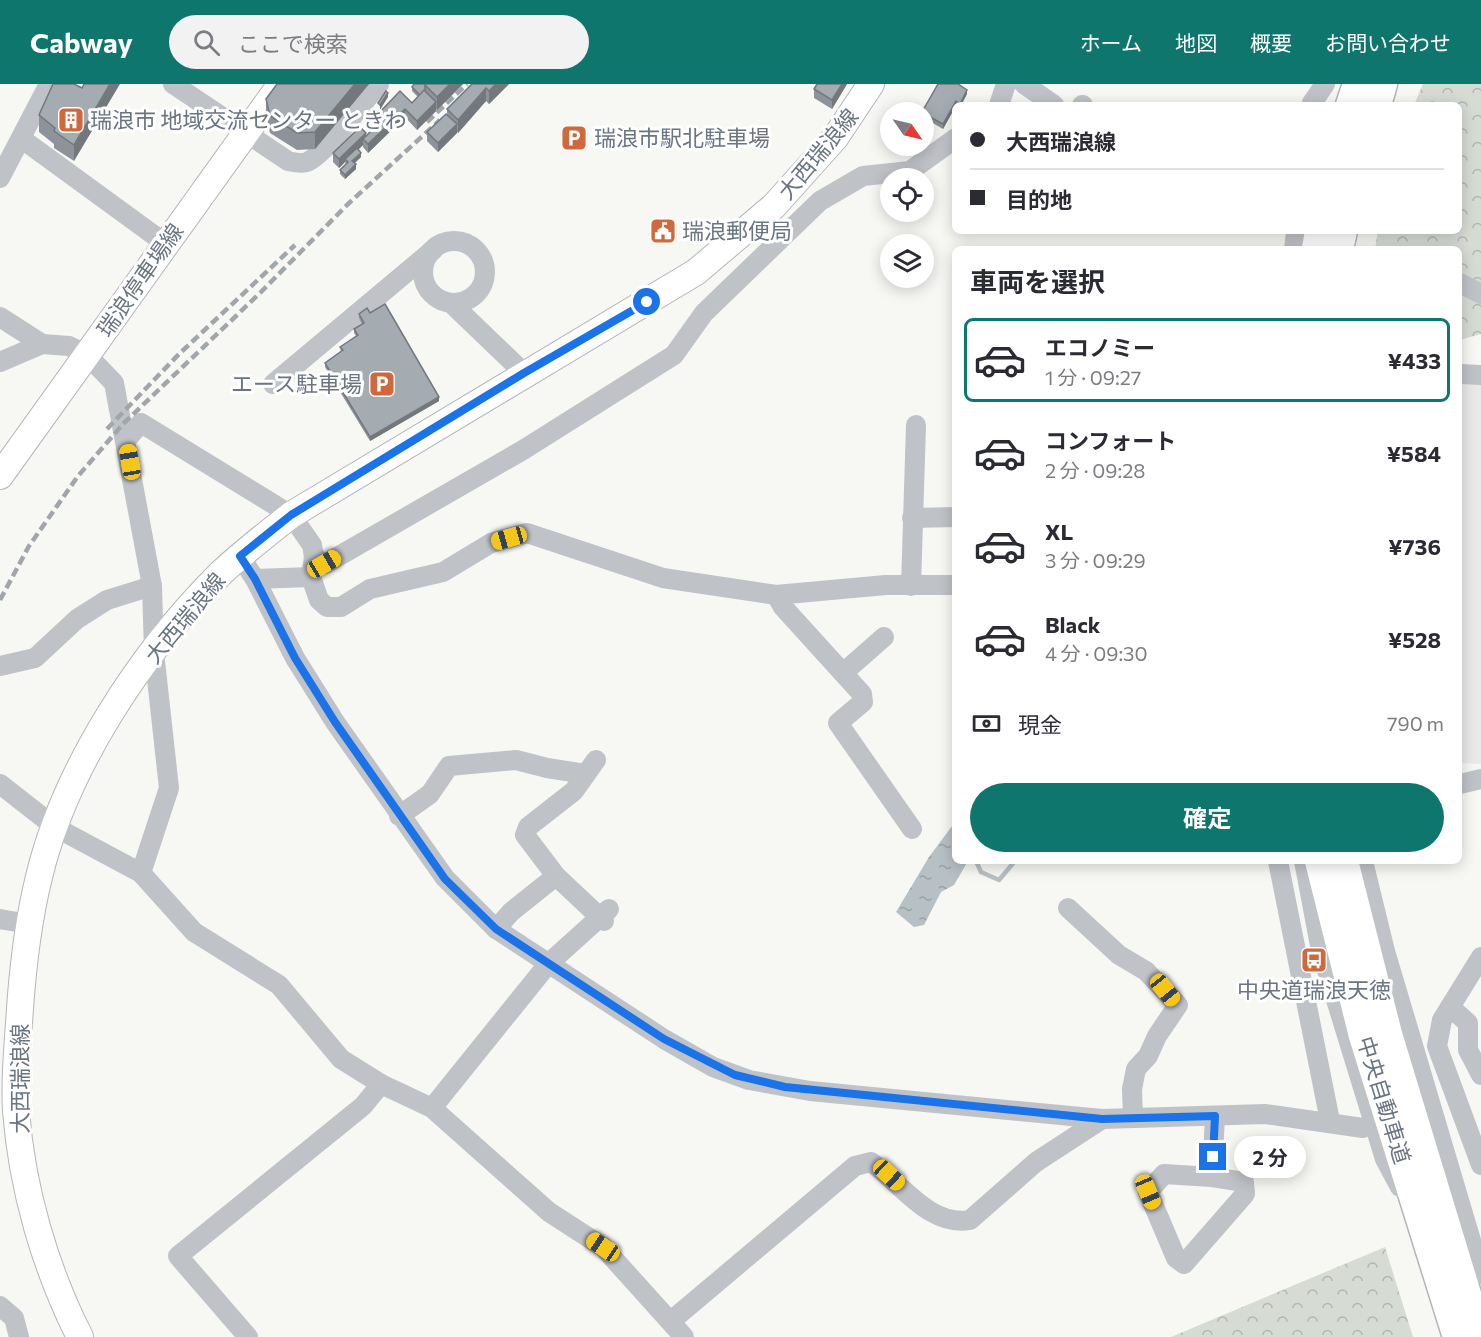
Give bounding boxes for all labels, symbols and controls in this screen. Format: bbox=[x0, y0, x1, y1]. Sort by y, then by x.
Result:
search box bbox=[169, 15, 589, 69]
text: Cabway bbox=[30, 25, 133, 59]
icon: search bbox=[190, 26, 223, 59]
text: ここで検索 bbox=[238, 30, 348, 57]
text: ホーム bbox=[1080, 30, 1142, 55]
text: 地図 bbox=[1175, 30, 1217, 55]
text: 概要 bbox=[1250, 30, 1292, 55]
text: お問い合わせ bbox=[1325, 30, 1451, 55]
north arrow bbox=[880, 102, 934, 156]
map controls bbox=[880, 102, 934, 288]
street label: 大西瑞浪線 bbox=[772, 103, 863, 204]
building icon: 瑞浪市 地域交流センター ときわ bbox=[56, 105, 86, 135]
place label: 瑞浪市 地域交流センター ときわ bbox=[90, 106, 406, 133]
parking icon: 瑞浪市駅北駐車場 bbox=[559, 123, 589, 153]
place label: 瑞浪市駅北駐車場 bbox=[594, 124, 770, 151]
text: 大西瑞浪線 bbox=[1006, 128, 1116, 155]
button: locate bbox=[880, 168, 934, 222]
text: 目的地 bbox=[1006, 186, 1072, 213]
public building icon: 瑞浪郵便局 bbox=[648, 216, 678, 246]
place label: 瑞浪郵便局 bbox=[682, 217, 792, 244]
street label: 瑞浪停車場線 bbox=[91, 218, 189, 342]
button: layers bbox=[880, 234, 934, 288]
text: 車両を選択 bbox=[970, 265, 1105, 298]
route start bbox=[633, 288, 660, 315]
icon: car bbox=[973, 333, 1027, 387]
text: エコノミー bbox=[1045, 334, 1155, 361]
text: ¥433 bbox=[1388, 347, 1441, 374]
text: 1 分 · 09:27 bbox=[1045, 365, 1141, 389]
parking icon: エース駐車場 bbox=[367, 369, 397, 399]
place label: エース駐車場 bbox=[231, 370, 362, 397]
icon: car bbox=[973, 426, 1027, 480]
text: コンフォート bbox=[1045, 427, 1176, 454]
text: ¥584 bbox=[1387, 440, 1441, 467]
car bbox=[118, 443, 142, 481]
text: 2 分 · 09:28 bbox=[1045, 458, 1145, 482]
text: XL bbox=[1045, 518, 1073, 545]
icon: car bbox=[973, 519, 1027, 573]
car bbox=[489, 524, 529, 552]
text: ¥736 bbox=[1388, 533, 1441, 560]
car bbox=[304, 547, 344, 581]
text: 3 分 · 09:29 bbox=[1045, 548, 1146, 572]
street label: 大西瑞浪線 bbox=[139, 567, 230, 668]
text: Black bbox=[1045, 611, 1100, 638]
icon: car bbox=[973, 612, 1027, 666]
text: ¥528 bbox=[1388, 626, 1441, 653]
text: 4 分 · 09:30 bbox=[1045, 641, 1148, 665]
icon: cash bbox=[970, 707, 1003, 740]
text: 現金 bbox=[1018, 711, 1062, 738]
text: 790 m bbox=[1387, 711, 1444, 735]
button: 確定 bbox=[970, 783, 1444, 852]
bus stop icon: 中央道瑞浪天徳 bbox=[1299, 945, 1329, 975]
car bbox=[1147, 970, 1183, 1010]
place label: 中央道瑞浪天徳 bbox=[1237, 976, 1391, 1003]
street label: 大西瑞浪線 bbox=[6, 1024, 33, 1134]
street label: 中央自動車道 bbox=[1352, 1033, 1417, 1167]
callout: 2 分 bbox=[1234, 1136, 1306, 1178]
route end bbox=[1199, 1143, 1226, 1170]
text: 2 分 bbox=[1252, 1145, 1288, 1169]
car bbox=[870, 1156, 908, 1194]
car bbox=[1133, 1172, 1163, 1212]
car bbox=[583, 1229, 623, 1265]

